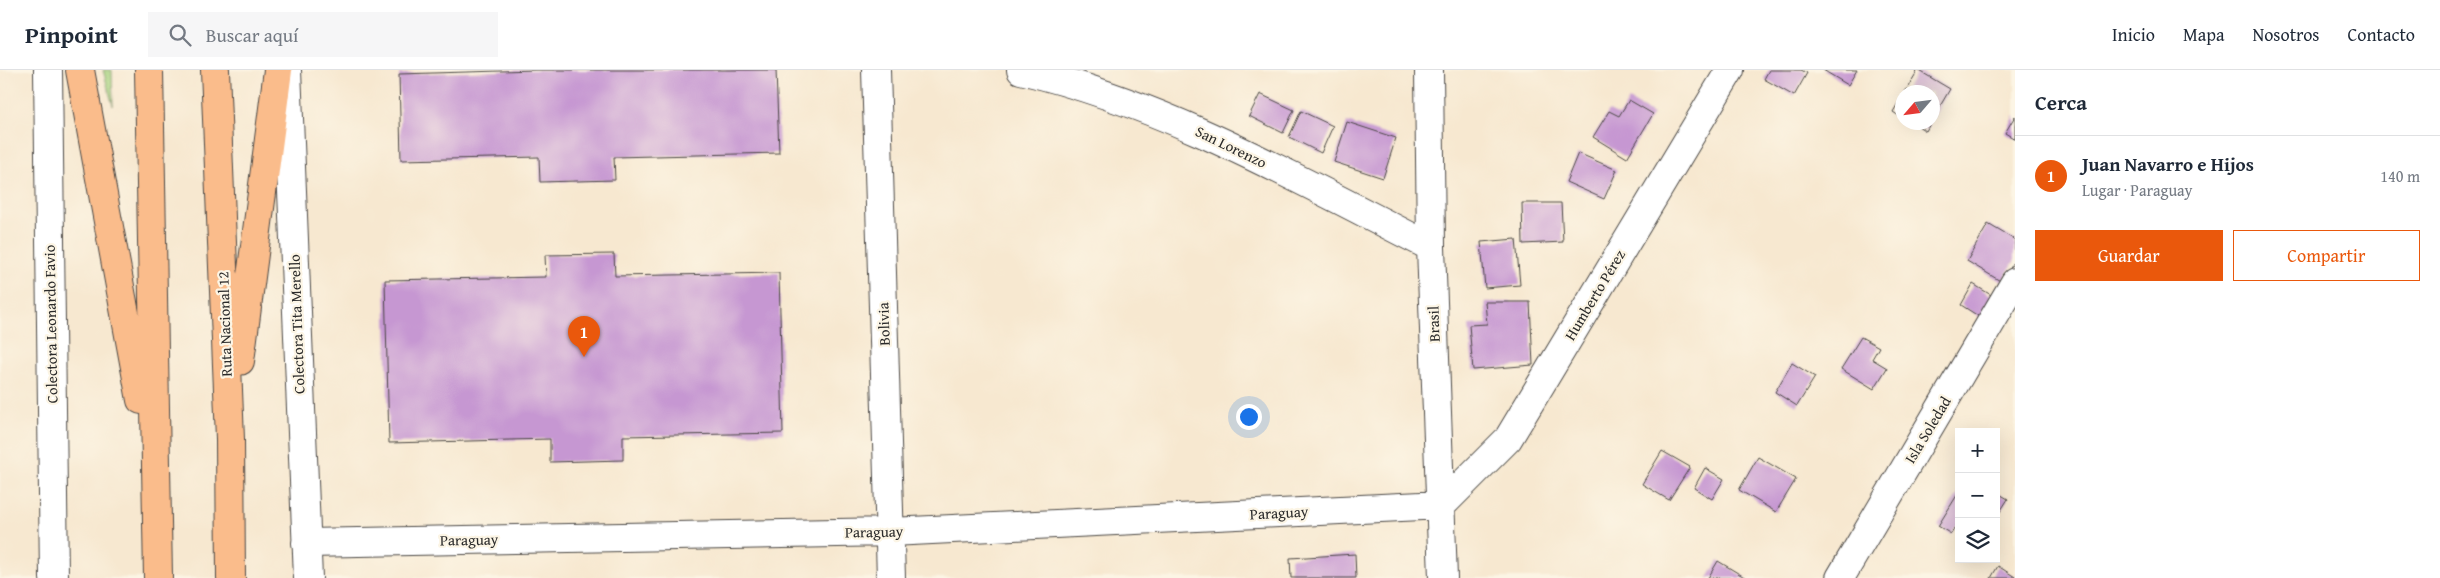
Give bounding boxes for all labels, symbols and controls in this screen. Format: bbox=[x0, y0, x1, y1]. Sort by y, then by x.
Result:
search box bbox=[148, 12, 498, 57]
text: Pinpoint bbox=[25, 17, 118, 52]
icon: search bbox=[166, 21, 194, 49]
text: Buscar aquí bbox=[206, 21, 298, 49]
text: Inicio bbox=[2112, 21, 2155, 48]
text: Mapa bbox=[2183, 21, 2224, 48]
text: Nosotros bbox=[2252, 21, 2320, 48]
text: Contacto bbox=[2348, 21, 2415, 48]
north arrow bbox=[1895, 85, 1940, 130]
text: Cerca bbox=[2035, 87, 2087, 118]
street label: San Lorenzo bbox=[1192, 120, 1271, 173]
text: Juan Navarro e Hijos bbox=[2082, 150, 2254, 178]
text: 1 bbox=[2047, 164, 2055, 188]
text: 140 m bbox=[2380, 164, 2420, 188]
text: Lugar · Paraguay bbox=[2082, 178, 2193, 202]
button: Guardar bbox=[2035, 230, 2223, 281]
button: Compartir bbox=[2233, 230, 2420, 281]
street label: Colectora Leonardo Favio bbox=[39, 244, 62, 403]
street label: Humberto Pérez bbox=[1559, 245, 1630, 344]
street label: Colectora Tita Merello bbox=[284, 253, 309, 394]
street label: Ruta Nacional 12 bbox=[212, 271, 237, 377]
street label: Bolivia bbox=[872, 302, 895, 346]
street label: Brasil bbox=[1422, 306, 1445, 342]
pin: 1 bbox=[568, 316, 600, 357]
street label: Isla Soledad bbox=[1899, 392, 1956, 467]
your location bbox=[1236, 404, 1262, 430]
map controls bbox=[1955, 428, 2000, 563]
button: + bbox=[1955, 428, 2000, 473]
button: − bbox=[1955, 473, 2000, 518]
street label: Paraguay bbox=[1249, 500, 1309, 525]
button: layers bbox=[1955, 518, 2000, 563]
street label: Paraguay bbox=[845, 520, 904, 543]
street label: Paraguay bbox=[440, 528, 499, 551]

